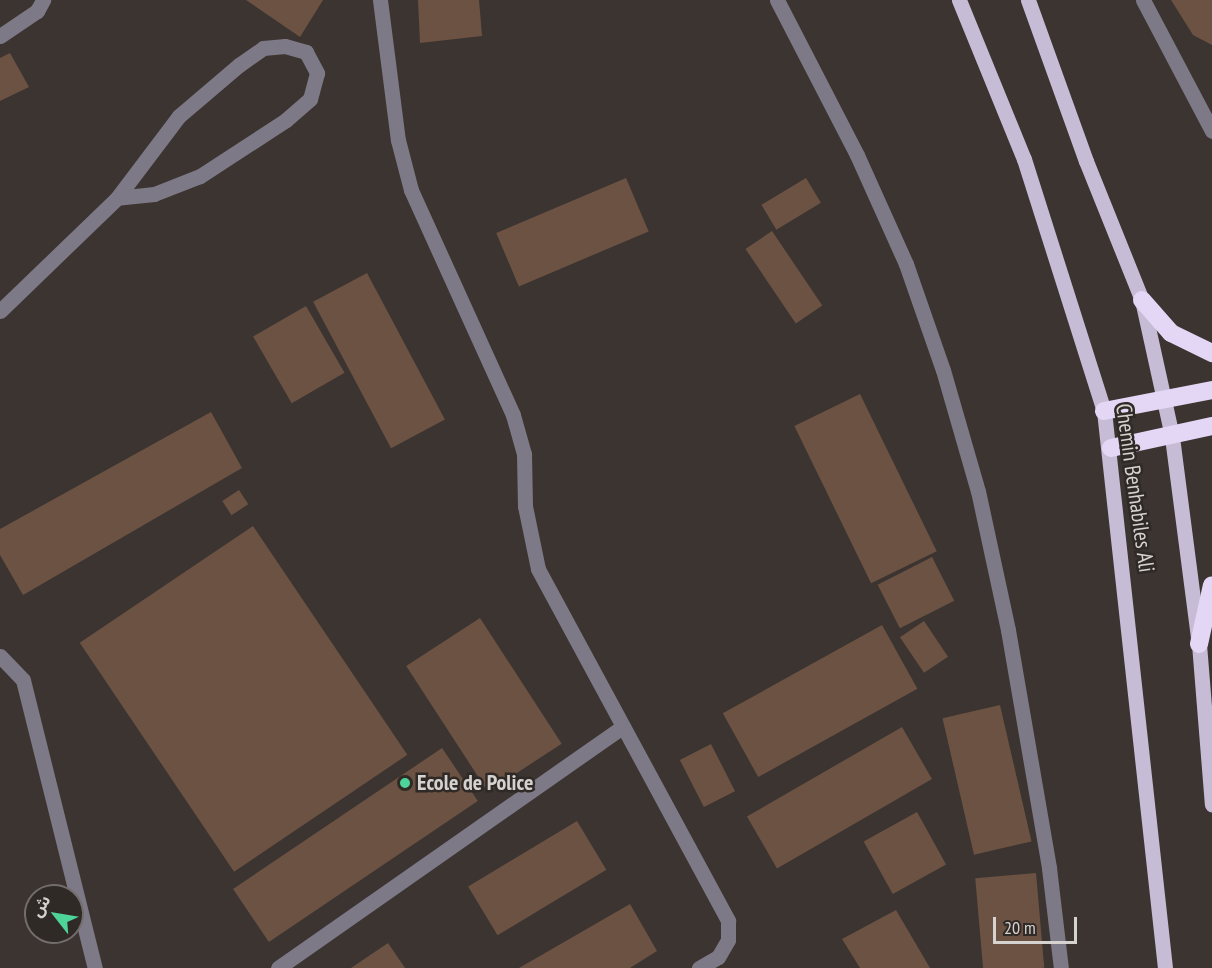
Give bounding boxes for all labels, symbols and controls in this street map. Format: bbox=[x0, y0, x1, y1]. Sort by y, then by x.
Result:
street label: Chemin Benhabiles Ali bbox=[1110, 402, 1160, 574]
place label: Ecole de Police bbox=[417, 770, 533, 796]
marker: Ecole de Police bbox=[398, 776, 412, 790]
north arrow bbox=[24, 884, 84, 944]
text: ش bbox=[26, 891, 54, 920]
scale bar bbox=[996, 905, 1080, 943]
text: 20 m bbox=[1004, 916, 1036, 939]

